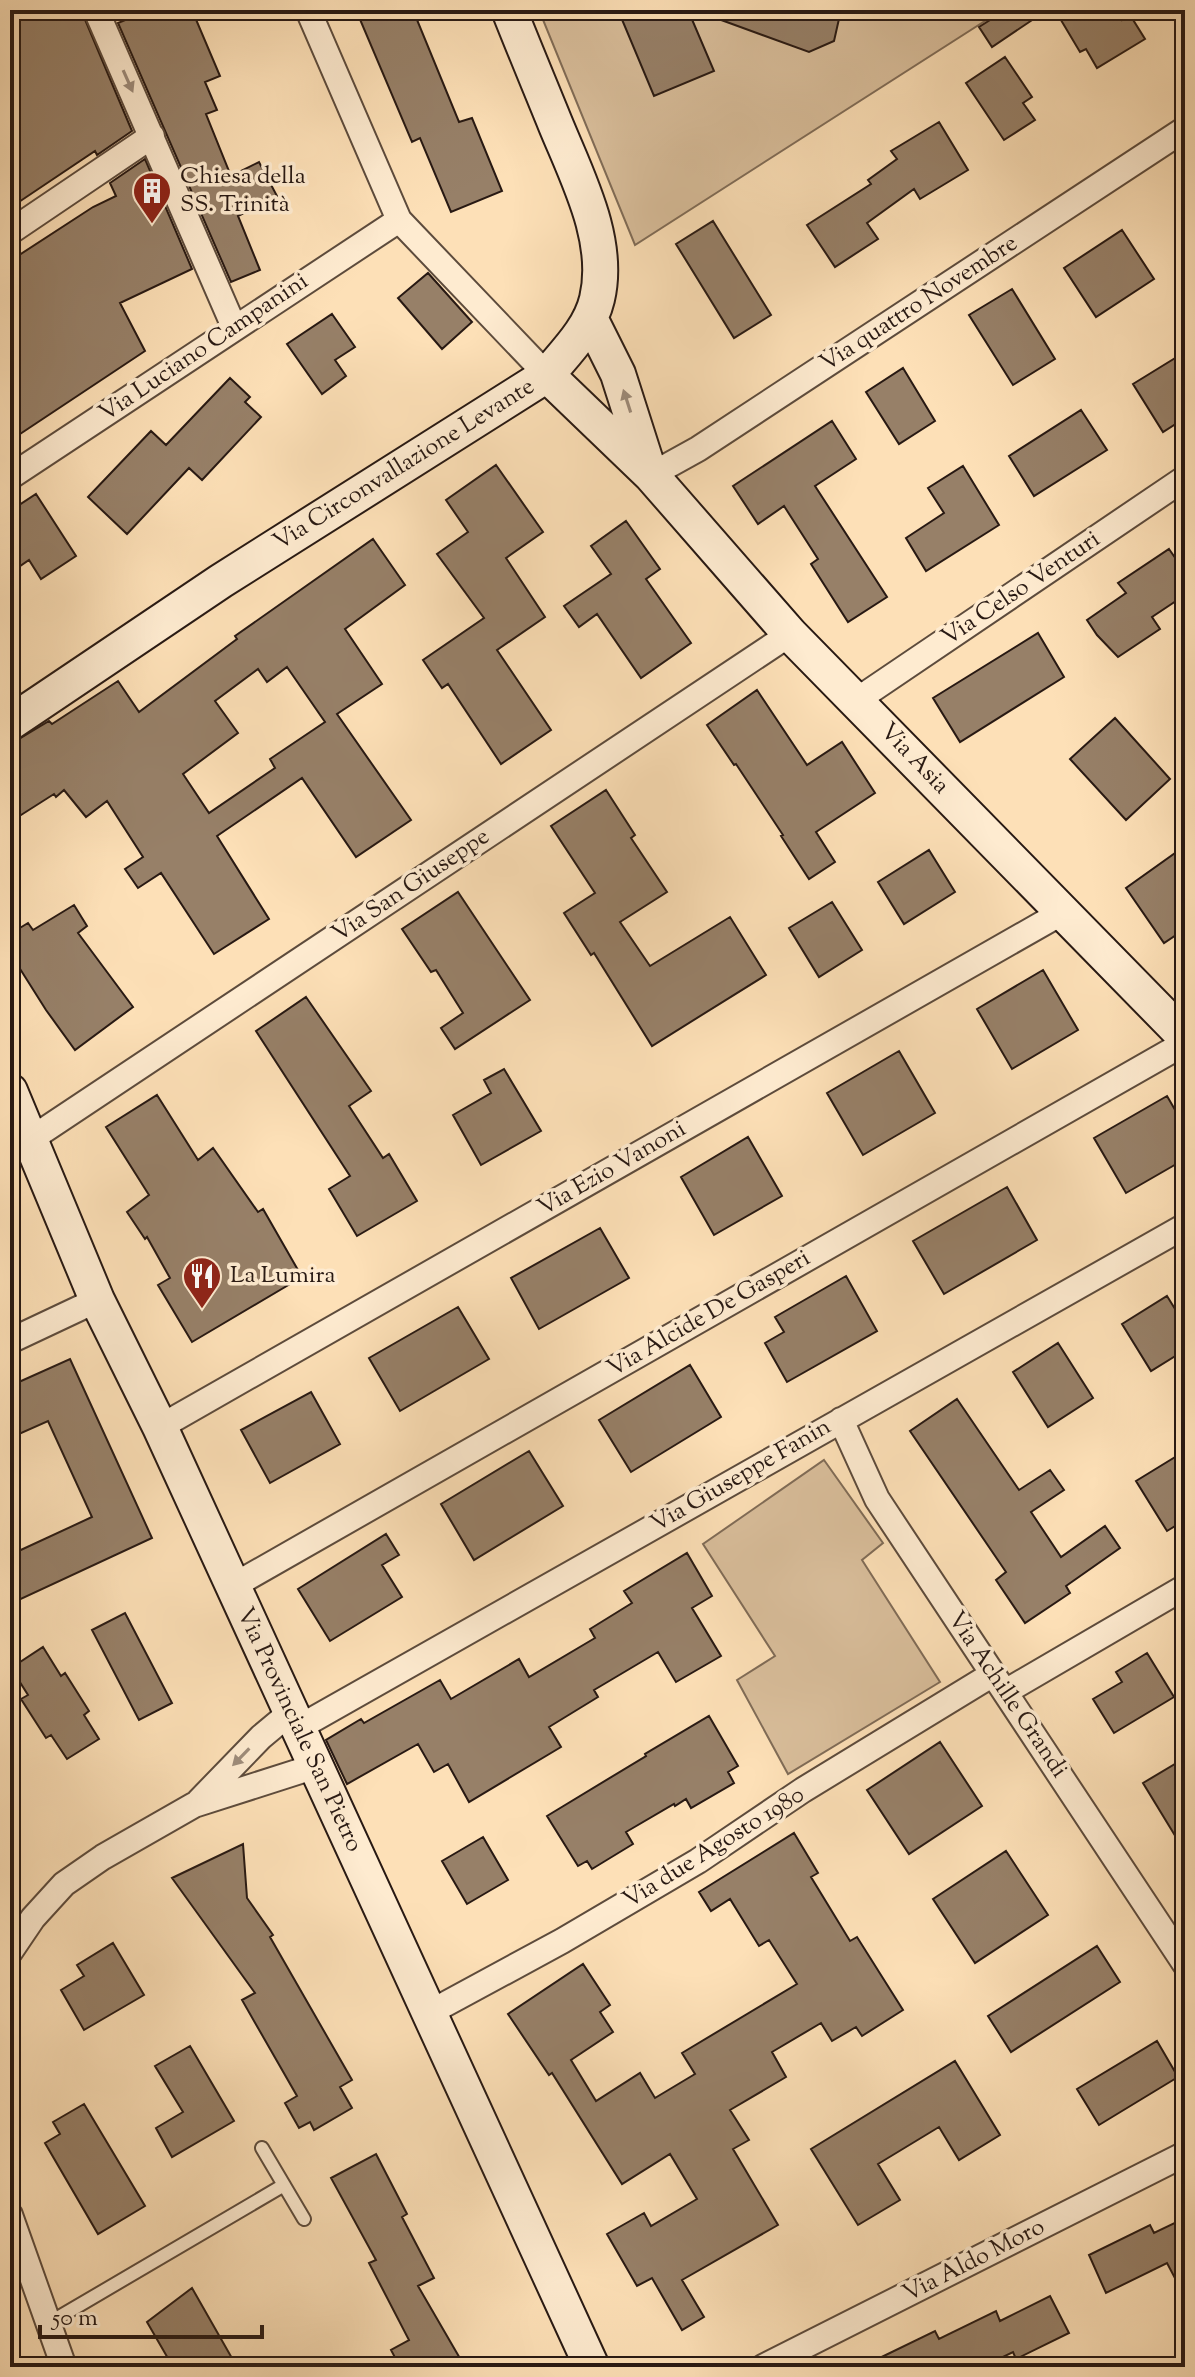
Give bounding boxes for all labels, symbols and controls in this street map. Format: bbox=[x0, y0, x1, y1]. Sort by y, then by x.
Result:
one-way arrow bbox=[121, 70, 134, 93]
place label: Chiesa della SS. Trinità bbox=[180, 160, 306, 222]
building icon: Chiesa della SS. Trinità bbox=[131, 170, 173, 225]
street label: Via quattro Novembre bbox=[813, 227, 1025, 381]
street label: Via Luciano Campanini bbox=[92, 265, 316, 431]
street label: Via Circonvallazione Levante bbox=[267, 370, 541, 560]
one-way arrow bbox=[620, 389, 632, 413]
street label: Via Celso Venturi bbox=[935, 523, 1107, 655]
street label: Via Asia bbox=[871, 716, 957, 802]
street label: Via San Giuseppe bbox=[325, 821, 497, 951]
street label: Via Ezio Vanoni bbox=[531, 1113, 693, 1225]
street label: Via Alcide De Gasperi bbox=[601, 1242, 817, 1386]
restaurant icon: La Lumira bbox=[181, 1255, 223, 1310]
place label: La Lumira bbox=[230, 1259, 336, 1293]
street label: Via Giuseppe Fanin bbox=[644, 1410, 838, 1542]
street label: Via Provinciale San Pietro bbox=[227, 1602, 371, 1858]
street label: Via Achille Grandi bbox=[939, 1605, 1076, 1785]
one-way arrow bbox=[233, 1747, 251, 1766]
street label: Via due Agosto 1980 bbox=[617, 1778, 811, 1918]
street label: Via Aldo Moro bbox=[897, 2211, 1051, 2311]
scale bar bbox=[40, 2289, 262, 2339]
text: 50 m bbox=[50, 2302, 98, 2336]

